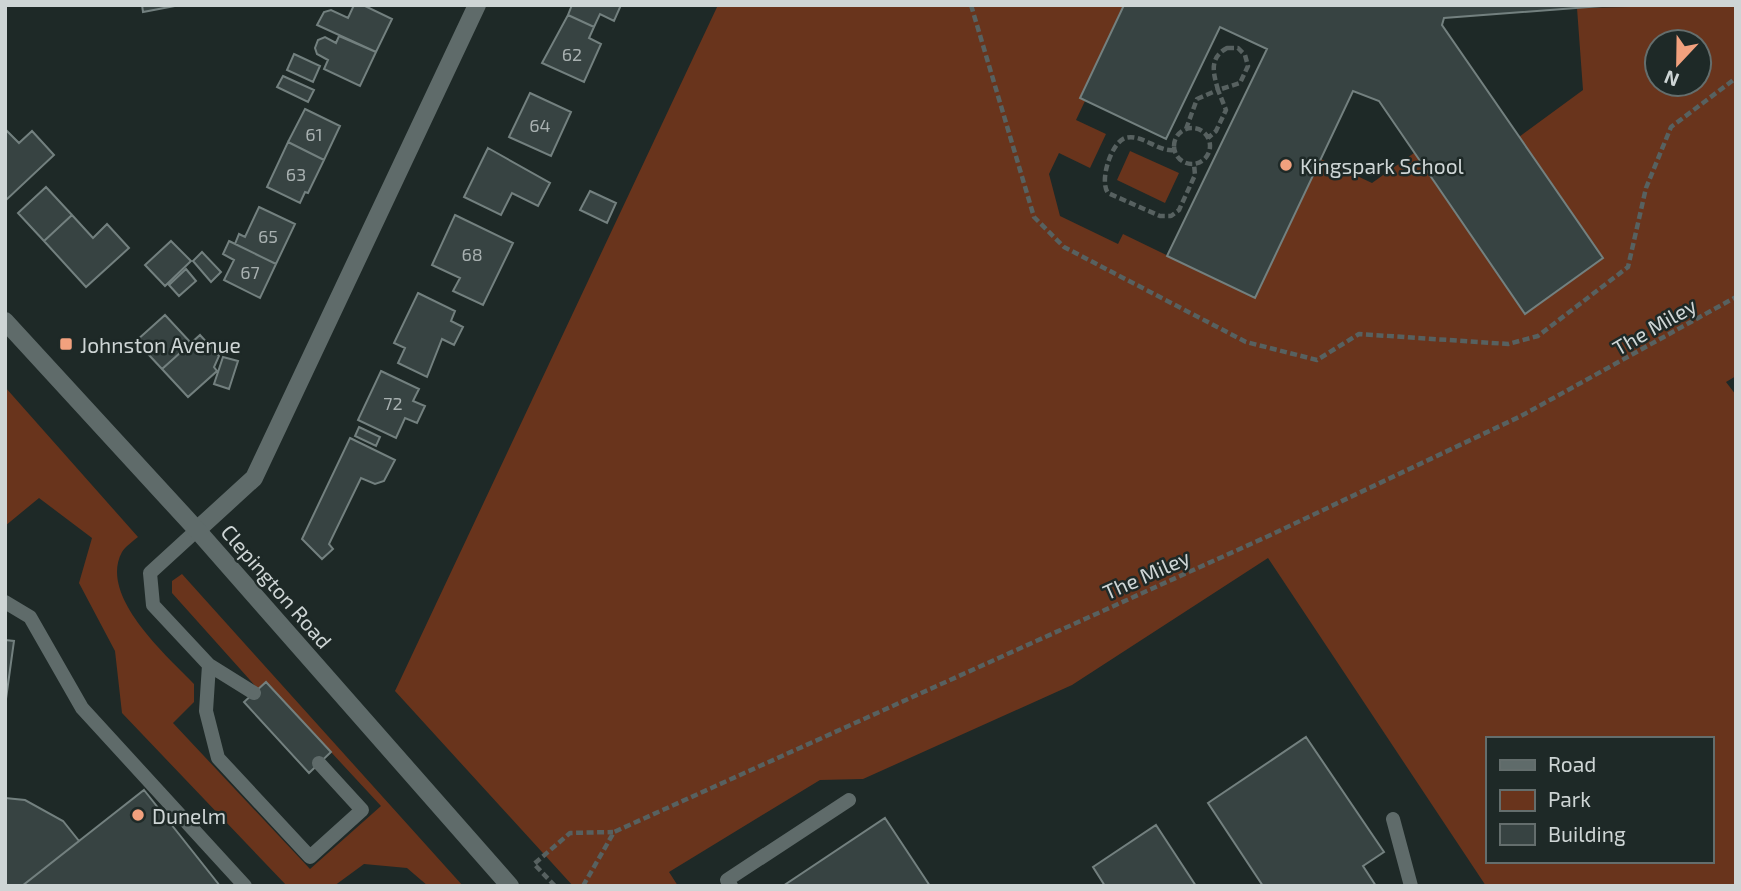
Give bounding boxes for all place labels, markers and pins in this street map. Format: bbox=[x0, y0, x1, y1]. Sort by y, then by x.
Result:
place label: Kingspark School bbox=[1300, 153, 1465, 178]
marker: Kingspark School bbox=[1278, 157, 1294, 173]
place label: Johnston Avenue bbox=[80, 332, 241, 357]
marker: Johnston Avenue bbox=[58, 336, 74, 352]
place label: Dunelm bbox=[152, 803, 226, 828]
marker: Dunelm bbox=[130, 807, 146, 823]

